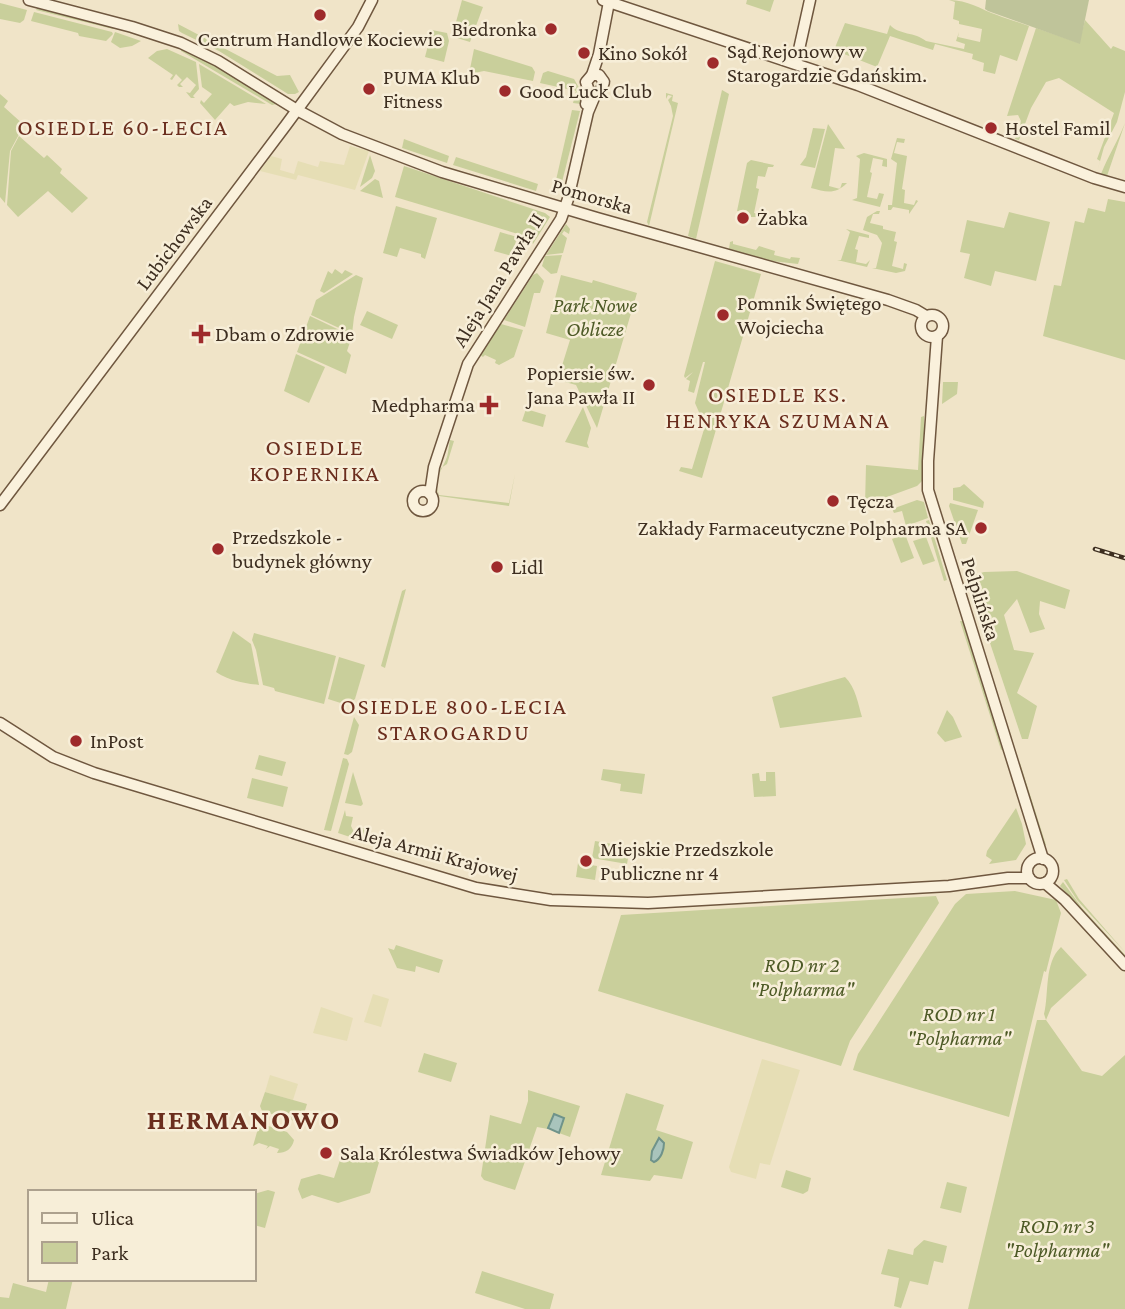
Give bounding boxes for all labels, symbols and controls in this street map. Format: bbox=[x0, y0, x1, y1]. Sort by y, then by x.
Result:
marker: Centrum Handlowe Kociewie bbox=[312, 7, 328, 23]
place label: Biedronka bbox=[451, 17, 537, 41]
marker: Biedronka bbox=[543, 21, 559, 37]
place label: Centrum Handlowe Kociewie bbox=[197, 27, 443, 51]
place label: Sąd Rejonowy w Starogardzie Gdańskim. bbox=[727, 39, 927, 87]
place label: Kino Sokół bbox=[598, 41, 688, 65]
marker: Kino Sokół bbox=[576, 45, 592, 61]
marker: Sąd Rejonowy w Starogardzie Gdańskim. bbox=[705, 55, 721, 71]
place label: PUMA Klub Fitness bbox=[383, 65, 480, 113]
place label: Good Luck Club bbox=[519, 79, 652, 103]
marker: PUMA Klub Fitness bbox=[361, 81, 377, 97]
marker: Good Luck Club bbox=[497, 83, 513, 99]
district label: OSIEDLE 60-LECIA bbox=[17, 114, 229, 140]
place label: Hostel Famil bbox=[1005, 116, 1110, 140]
marker: Hostel Famil bbox=[983, 120, 999, 136]
street label: Pomorska bbox=[549, 173, 635, 219]
street label: Lubichowska bbox=[131, 191, 217, 295]
place label: Żabka bbox=[757, 206, 808, 230]
street label: Aleja Jana Pawła II bbox=[447, 209, 549, 351]
marker: Żabka bbox=[735, 210, 751, 226]
place label: Pomnik Świętego Wojciecha bbox=[737, 291, 881, 339]
park label: Park Nowe Oblicze bbox=[553, 293, 637, 341]
marker: Pomnik Świętego Wojciecha bbox=[715, 307, 731, 323]
place label: Dbam o Zdrowie bbox=[215, 322, 354, 346]
marker: Dbam o Zdrowie bbox=[193, 326, 209, 342]
place label: Popiersie św. Jana Pawła II bbox=[525, 361, 635, 409]
marker: Popiersie św. Jana Pawła II bbox=[641, 377, 657, 393]
district label: OSIEDLE KS. HENRYKA SZUMANA bbox=[665, 381, 891, 433]
place label: Medpharma bbox=[371, 393, 475, 417]
marker: Medpharma bbox=[481, 397, 497, 413]
district label: OSIEDLE KOPERNIKA bbox=[249, 434, 381, 486]
place label: Tęcza bbox=[847, 489, 894, 513]
marker: Tęcza bbox=[825, 493, 841, 509]
place label: Zakłady Farmaceutyczne Polpharma SA bbox=[638, 516, 967, 540]
marker: Zakłady Farmaceutyczne Polpharma SA bbox=[973, 520, 989, 536]
place label: Przedszkole - budynek główny bbox=[232, 525, 372, 573]
marker: Przedszkole - budynek główny bbox=[210, 541, 226, 557]
street label: Pelplińska bbox=[956, 554, 1006, 644]
place label: Lidl bbox=[511, 555, 544, 579]
marker: Lidl bbox=[489, 559, 505, 575]
district label: OSIEDLE 800-LECIA STAROGARDU bbox=[340, 693, 568, 745]
place label: InPost bbox=[90, 729, 144, 753]
marker: InPost bbox=[68, 733, 84, 749]
street label: Aleja Armii Krajowej bbox=[349, 819, 521, 887]
place label: Miejskie Przedszkole Publiczne nr 4 bbox=[600, 837, 774, 885]
marker: Miejskie Przedszkole Publiczne nr 4 bbox=[578, 853, 594, 869]
park label: ROD nr 2 "Polpharma" bbox=[750, 953, 855, 1001]
park label: ROD nr 1 "Polpharma" bbox=[907, 1002, 1012, 1050]
district label: HERMANOWO bbox=[147, 1104, 341, 1135]
place label: Sala Królestwa Świadków Jehowy bbox=[340, 1141, 621, 1165]
marker: Sala Królestwa Świadków Jehowy bbox=[318, 1145, 334, 1161]
legend bbox=[28, 1190, 256, 1281]
text: Ulica bbox=[91, 1206, 134, 1230]
park label: ROD nr 3 "Polpharma" bbox=[1005, 1214, 1110, 1262]
text: Park bbox=[91, 1241, 128, 1265]

